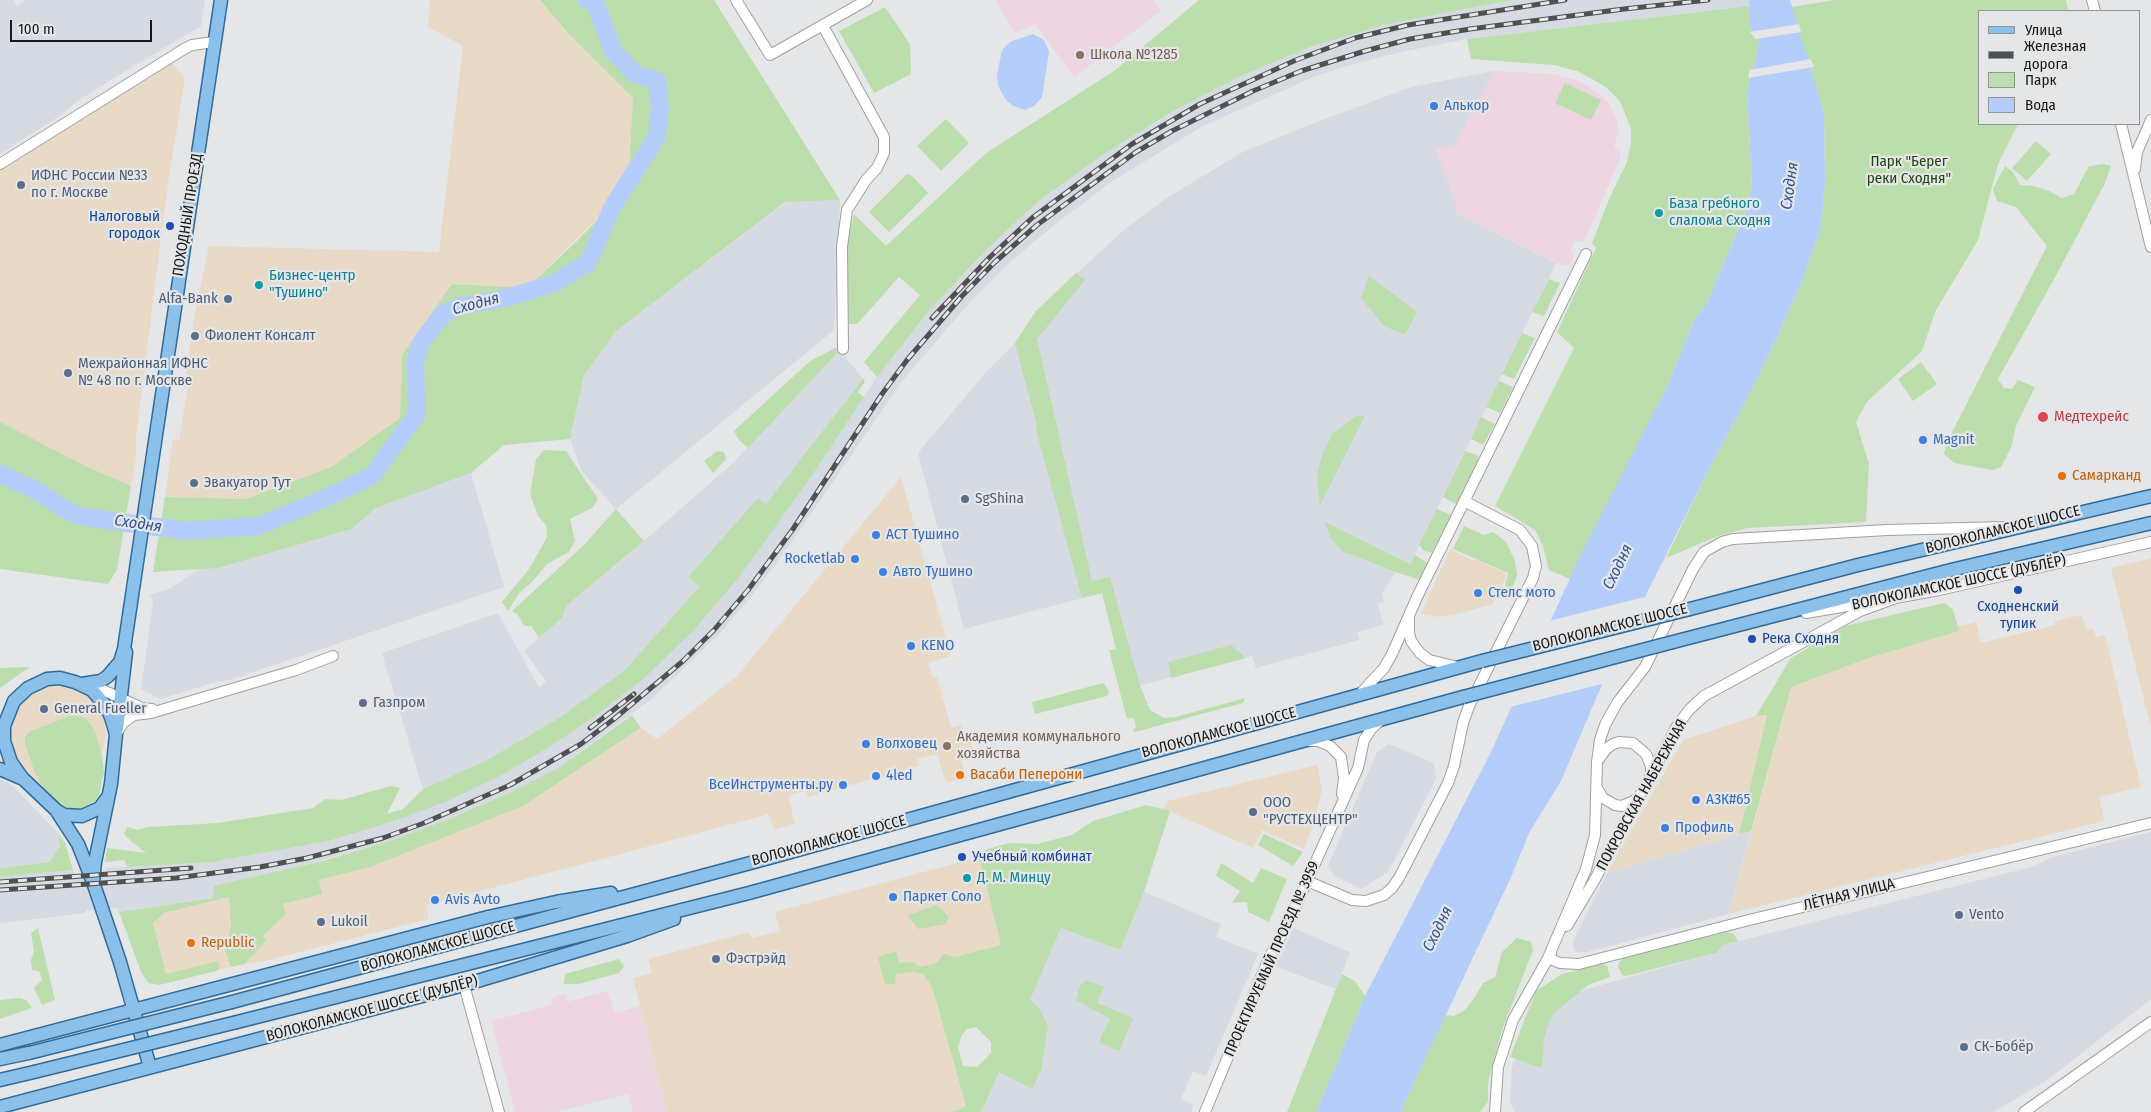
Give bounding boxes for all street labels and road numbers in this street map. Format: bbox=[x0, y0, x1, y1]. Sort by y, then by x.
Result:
street label: ПОХОДНЫЙ ПРОЕЗД bbox=[169, 152, 207, 278]
street label: ВОЛОКОЛАМСКОЕ ШОССЕ bbox=[1924, 502, 2082, 558]
street label: ВОЛОКОЛАМСКОЕ ШОССЕ (ДУБЛЁР) bbox=[1850, 552, 2068, 614]
street label: ВОЛОКОЛАМСКОЕ ШОССЕ bbox=[1531, 600, 1689, 656]
street label: ВОЛОКОЛАМСКОЕ ШОССЕ bbox=[1140, 704, 1298, 762]
street label: ПОКРОВСКАЯ НАБЕРЕЖНАЯ bbox=[1593, 716, 1691, 874]
street label: ВОЛОКОЛАМСКОЕ ШОССЕ bbox=[750, 812, 908, 870]
street label: ПРОЕКТИРУЕМЫЙ ПРОЕЗД № 3959 bbox=[1221, 858, 1323, 1060]
street label: ЛЁТНАЯ УЛИЦА bbox=[1802, 875, 1896, 915]
street label: ВОЛОКОЛАМСКОЕ ШОССЕ bbox=[359, 918, 517, 976]
street label: ВОЛОКОЛАМСКОЕ ШОССЕ (ДУБЛЁР) bbox=[264, 972, 480, 1046]

